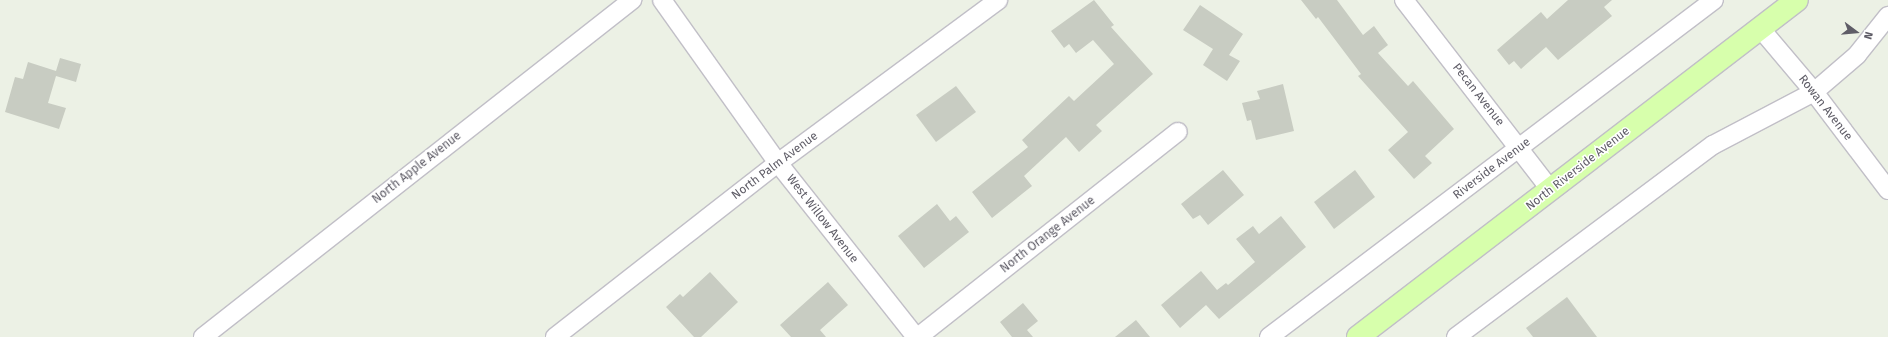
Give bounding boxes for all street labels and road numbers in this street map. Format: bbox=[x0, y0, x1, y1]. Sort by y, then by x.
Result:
street label: Pecan Avenue bbox=[1449, 61, 1507, 129]
street label: Rowan Avenue bbox=[1795, 72, 1855, 144]
street label: North Riverside Avenue bbox=[1523, 124, 1633, 214]
street label: North Apple Avenue bbox=[370, 129, 464, 207]
street label: North Palm Avenue bbox=[729, 129, 821, 203]
street label: Riverside Avenue bbox=[1450, 135, 1534, 203]
street label: West Willow Avenue bbox=[783, 172, 861, 266]
street label: North Orange Avenue bbox=[998, 194, 1098, 276]

